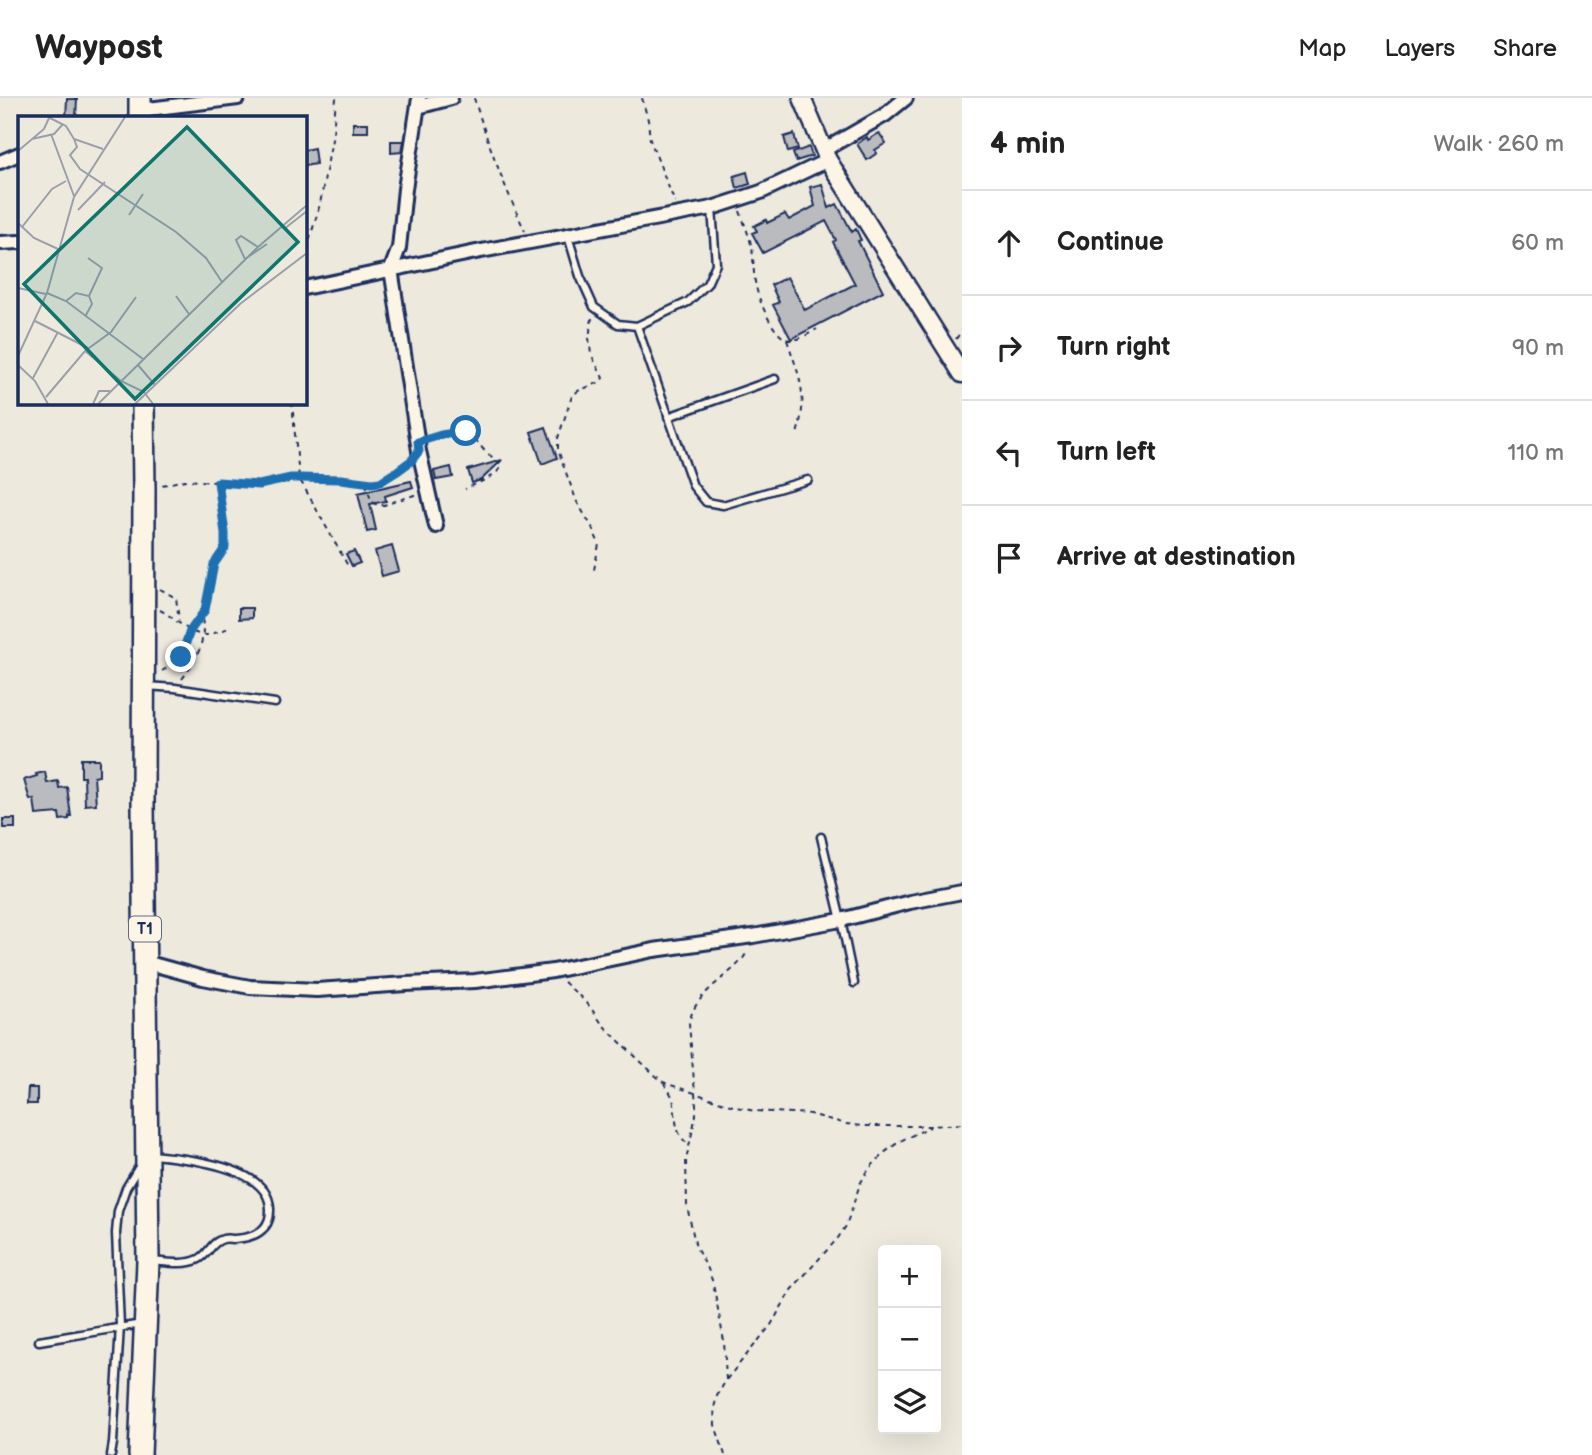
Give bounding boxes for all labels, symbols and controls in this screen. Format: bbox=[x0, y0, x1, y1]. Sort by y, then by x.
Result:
text: Waypost bbox=[35, 28, 163, 68]
text: Map bbox=[1298, 34, 1346, 63]
text: Layers bbox=[1384, 34, 1455, 63]
text: Share bbox=[1493, 34, 1557, 63]
inset map bbox=[18, 116, 306, 404]
text: 4 min bbox=[990, 126, 1065, 162]
text: Walk · 260 m bbox=[1434, 130, 1564, 158]
icon: ahead bbox=[990, 224, 1028, 262]
text: Continue bbox=[1057, 227, 1164, 258]
text: 60 m bbox=[1511, 229, 1564, 257]
icon: right bbox=[990, 329, 1028, 367]
text: Turn right bbox=[1057, 332, 1170, 363]
text: 90 m bbox=[1512, 334, 1564, 362]
route start bbox=[450, 415, 481, 446]
icon: left bbox=[990, 434, 1028, 472]
text: Turn left bbox=[1057, 437, 1156, 468]
text: 110 m bbox=[1507, 439, 1564, 467]
icon: arrive bbox=[990, 539, 1028, 577]
text: Arrive at destination bbox=[1057, 542, 1296, 573]
route end bbox=[165, 641, 196, 672]
road number: T1 bbox=[129, 916, 161, 942]
map controls bbox=[878, 1245, 941, 1434]
button: + bbox=[878, 1245, 941, 1308]
button: − bbox=[878, 1308, 941, 1371]
button: layers bbox=[878, 1371, 941, 1434]

